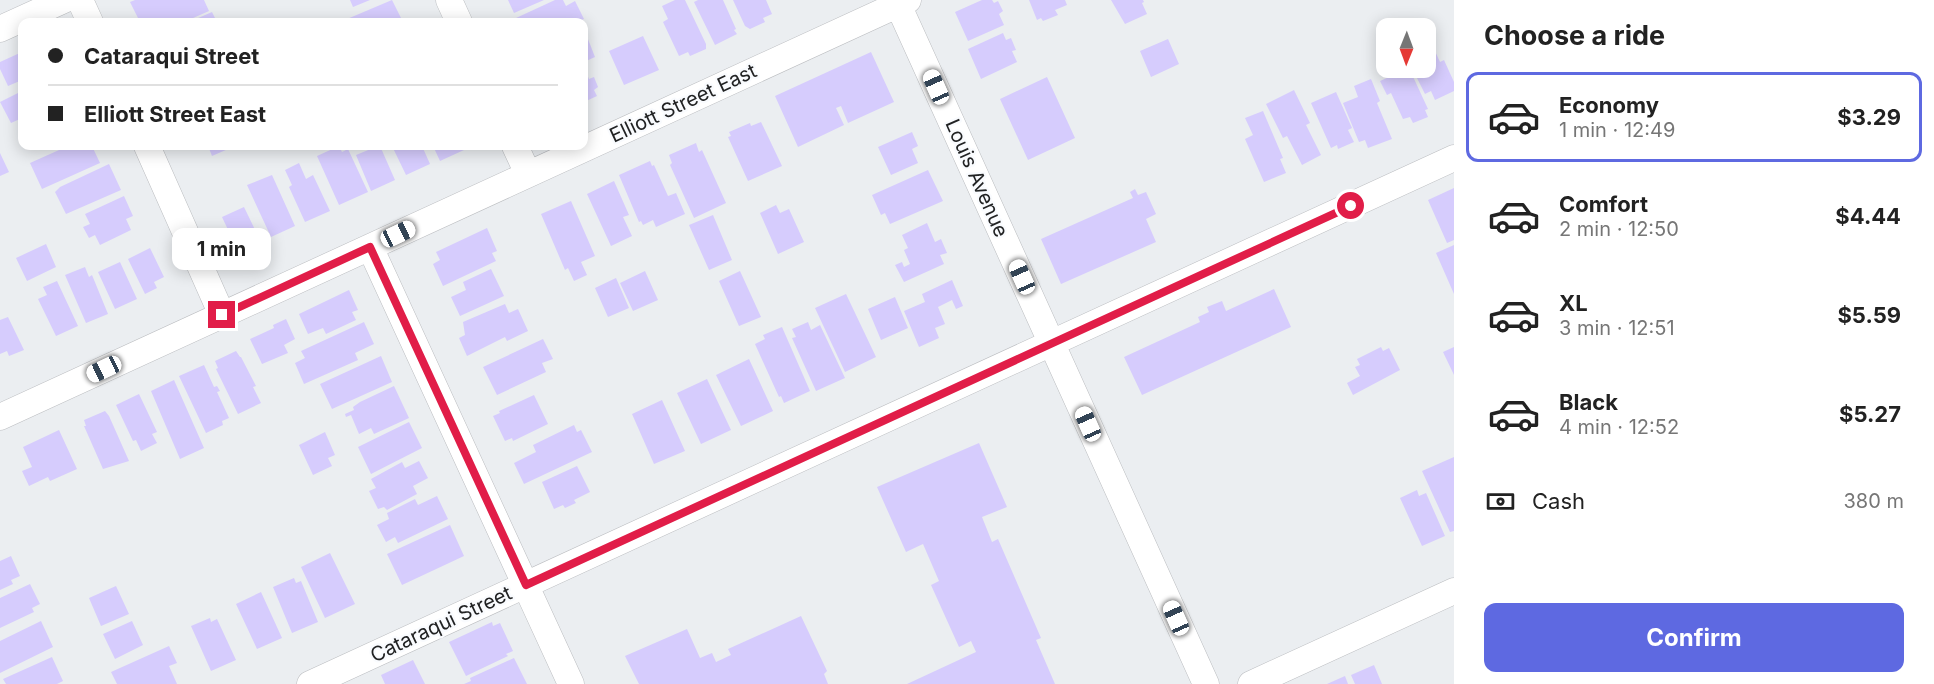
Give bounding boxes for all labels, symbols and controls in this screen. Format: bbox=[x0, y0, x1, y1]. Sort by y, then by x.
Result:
north arrow bbox=[1376, 18, 1436, 78]
map controls bbox=[1376, 18, 1436, 78]
text: Choose a ride bbox=[1484, 19, 1665, 52]
text: Cataraqui Street bbox=[84, 43, 259, 69]
street label: Elliott Street East bbox=[606, 58, 761, 148]
car bbox=[920, 67, 952, 107]
icon: car bbox=[1487, 90, 1541, 144]
text: Economy bbox=[1559, 92, 1659, 118]
text: Elliott Street East bbox=[84, 101, 266, 127]
text: $3.29 bbox=[1837, 104, 1901, 130]
street label: Louis Avenue bbox=[940, 115, 1014, 241]
text: 1 min · 12:49 bbox=[1559, 118, 1675, 142]
icon: car bbox=[1487, 189, 1541, 243]
text: Comfort bbox=[1559, 191, 1648, 217]
route start bbox=[1337, 192, 1364, 219]
text: $4.44 bbox=[1835, 203, 1901, 229]
text: 2 min · 12:50 bbox=[1559, 217, 1679, 241]
car bbox=[378, 218, 418, 250]
callout: 1 min bbox=[172, 228, 272, 270]
text: 1 min bbox=[197, 237, 246, 261]
car bbox=[1006, 257, 1038, 297]
icon: car bbox=[1487, 288, 1541, 342]
text: XL bbox=[1559, 290, 1588, 316]
route end bbox=[208, 301, 235, 328]
text: $5.59 bbox=[1837, 302, 1901, 328]
text: 3 min · 12:51 bbox=[1559, 316, 1675, 340]
car bbox=[84, 353, 124, 385]
icon: car bbox=[1487, 387, 1541, 441]
text: Black bbox=[1559, 389, 1618, 415]
text: $5.27 bbox=[1839, 401, 1901, 427]
car bbox=[1072, 404, 1104, 444]
text: 4 min · 12:52 bbox=[1559, 415, 1679, 439]
icon: cash bbox=[1484, 485, 1517, 518]
text: Cash bbox=[1532, 488, 1585, 514]
text: 380 m bbox=[1844, 489, 1904, 513]
street label: Cataraqui Street bbox=[366, 581, 516, 667]
car bbox=[1160, 598, 1192, 638]
button: Confirm bbox=[1484, 603, 1904, 672]

